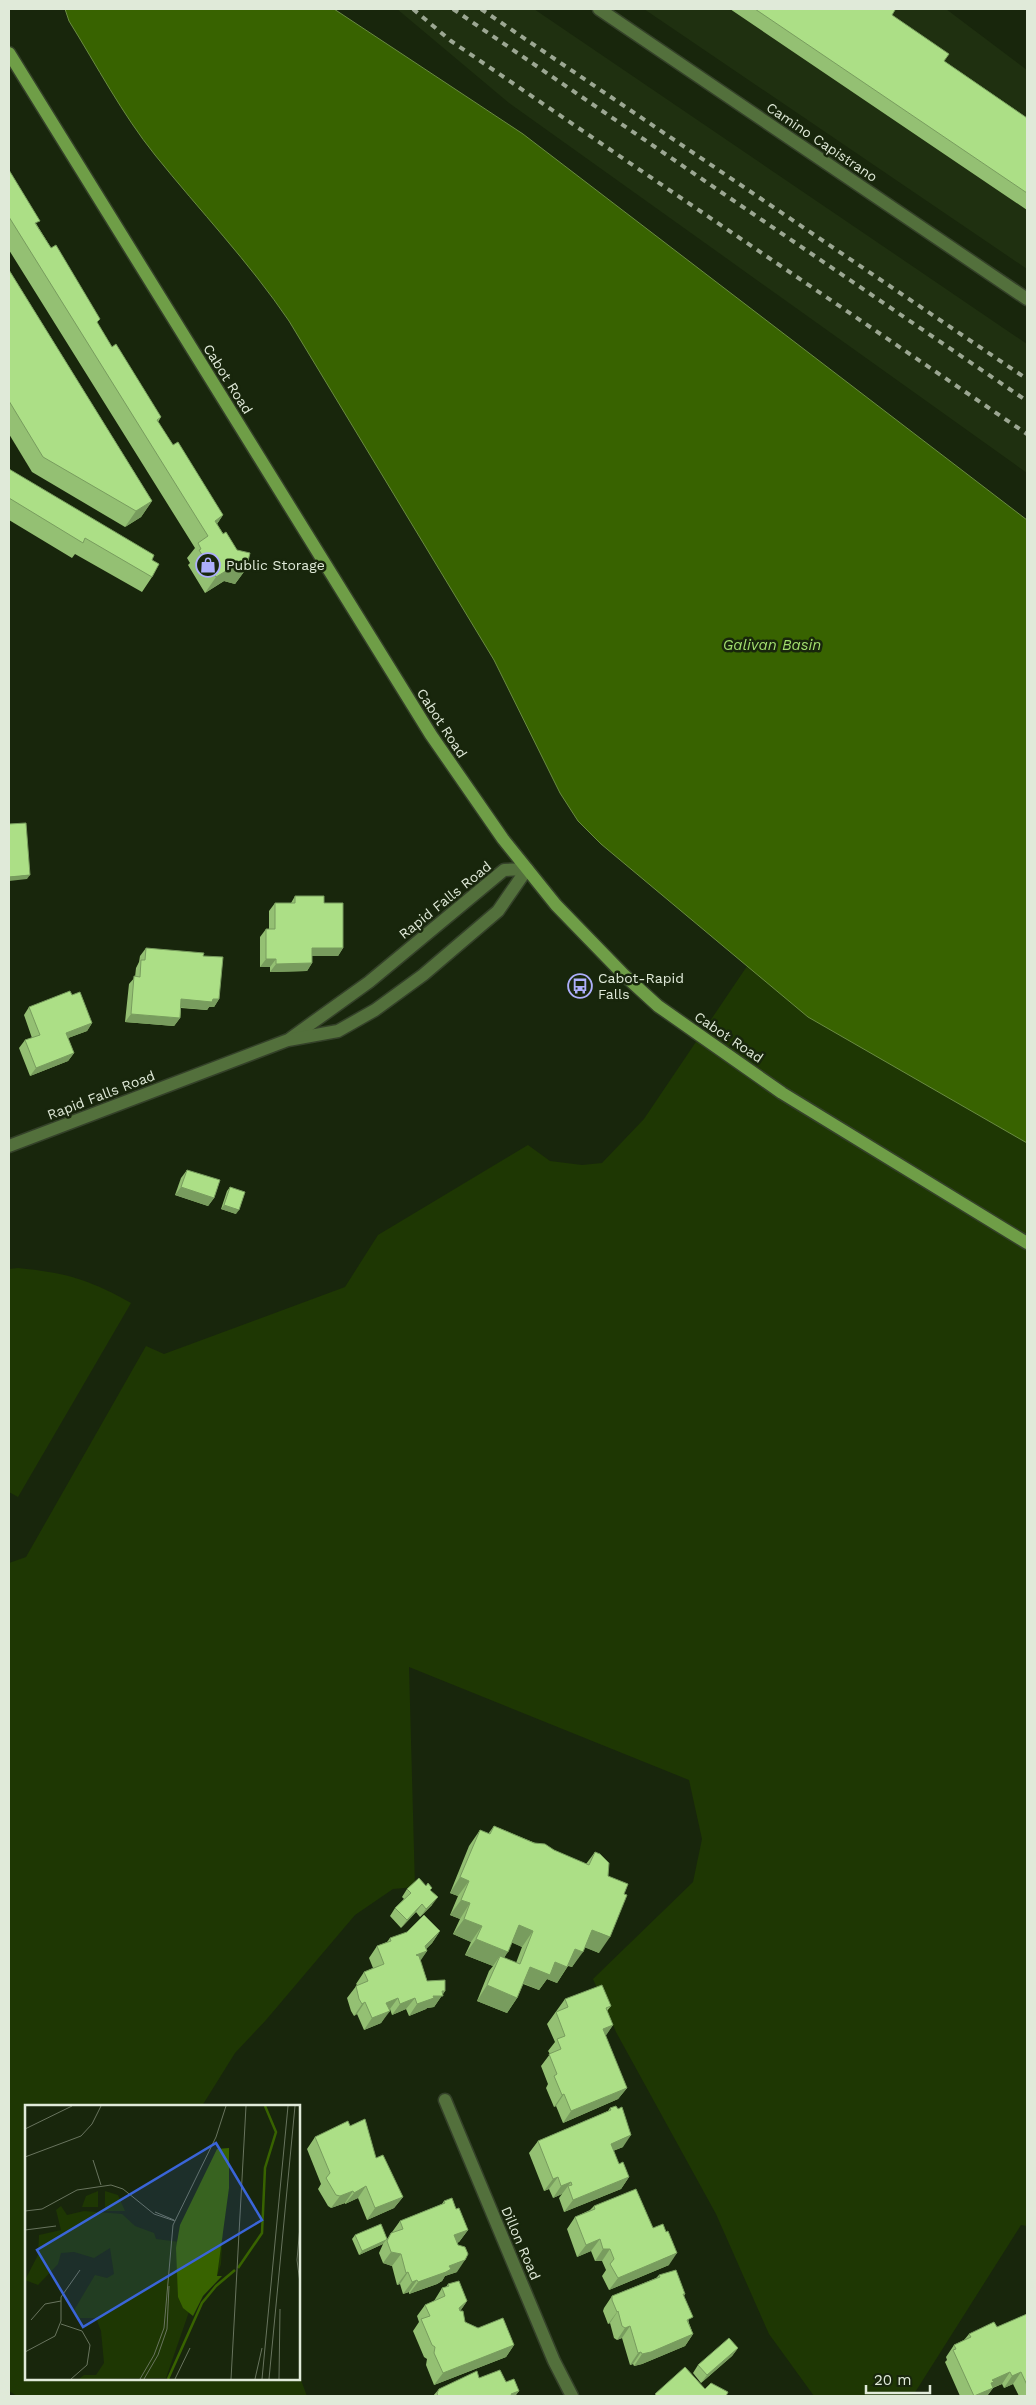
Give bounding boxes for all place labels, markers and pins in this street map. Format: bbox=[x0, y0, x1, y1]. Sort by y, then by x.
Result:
shop icon: Public Storage bbox=[195, 552, 221, 578]
place label: Public Storage bbox=[226, 557, 325, 573]
place label: Cabot-Rapid Falls bbox=[598, 970, 684, 1002]
bus stop icon: Cabot-Rapid Falls bbox=[567, 973, 593, 999]

